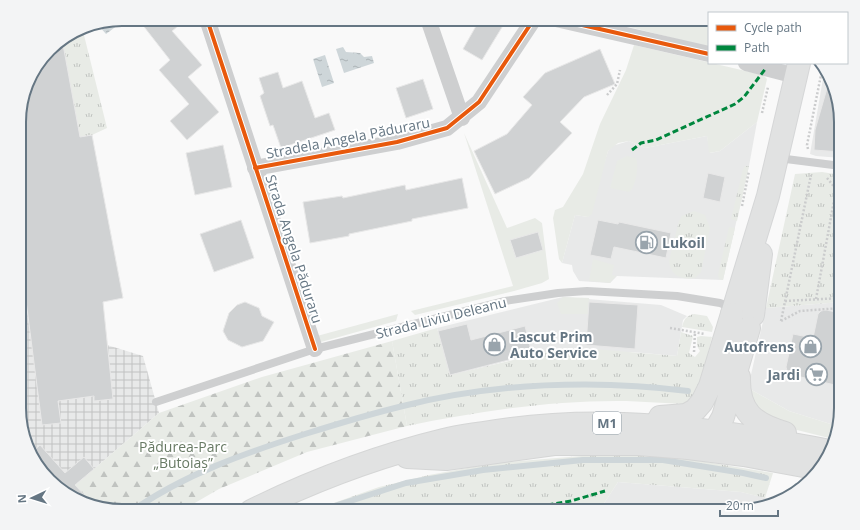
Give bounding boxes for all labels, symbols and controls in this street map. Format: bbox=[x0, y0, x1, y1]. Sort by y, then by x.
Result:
legend bbox=[708, 12, 848, 64]
text: Cycle path bbox=[744, 19, 802, 36]
text: Path bbox=[744, 39, 770, 56]
street label: Stradela Angela Păduraru bbox=[264, 112, 431, 163]
street label: Strada Angela Păduraru bbox=[261, 172, 327, 326]
fuel station icon: Lukoil bbox=[634, 230, 660, 256]
place label: Lukoil bbox=[662, 233, 705, 252]
street label: Strada Liviu Deleanu bbox=[374, 292, 508, 343]
place label: Lascut Prim Auto Service bbox=[510, 327, 597, 362]
shop icon: Lascut Prim Auto Service bbox=[482, 332, 508, 358]
shop icon: Autofrens bbox=[797, 334, 823, 360]
place label: Autofrens bbox=[724, 337, 794, 356]
supermarket icon: Jardi bbox=[803, 362, 829, 388]
place label: Jardi bbox=[765, 365, 800, 384]
road number: M1 bbox=[593, 412, 621, 434]
park label: Pădurea-Parc „Butoiaș” bbox=[139, 437, 227, 472]
north arrow bbox=[12, 478, 52, 518]
scale bar bbox=[720, 492, 778, 518]
text: N bbox=[14, 494, 29, 504]
text: 20 m bbox=[726, 497, 754, 514]

